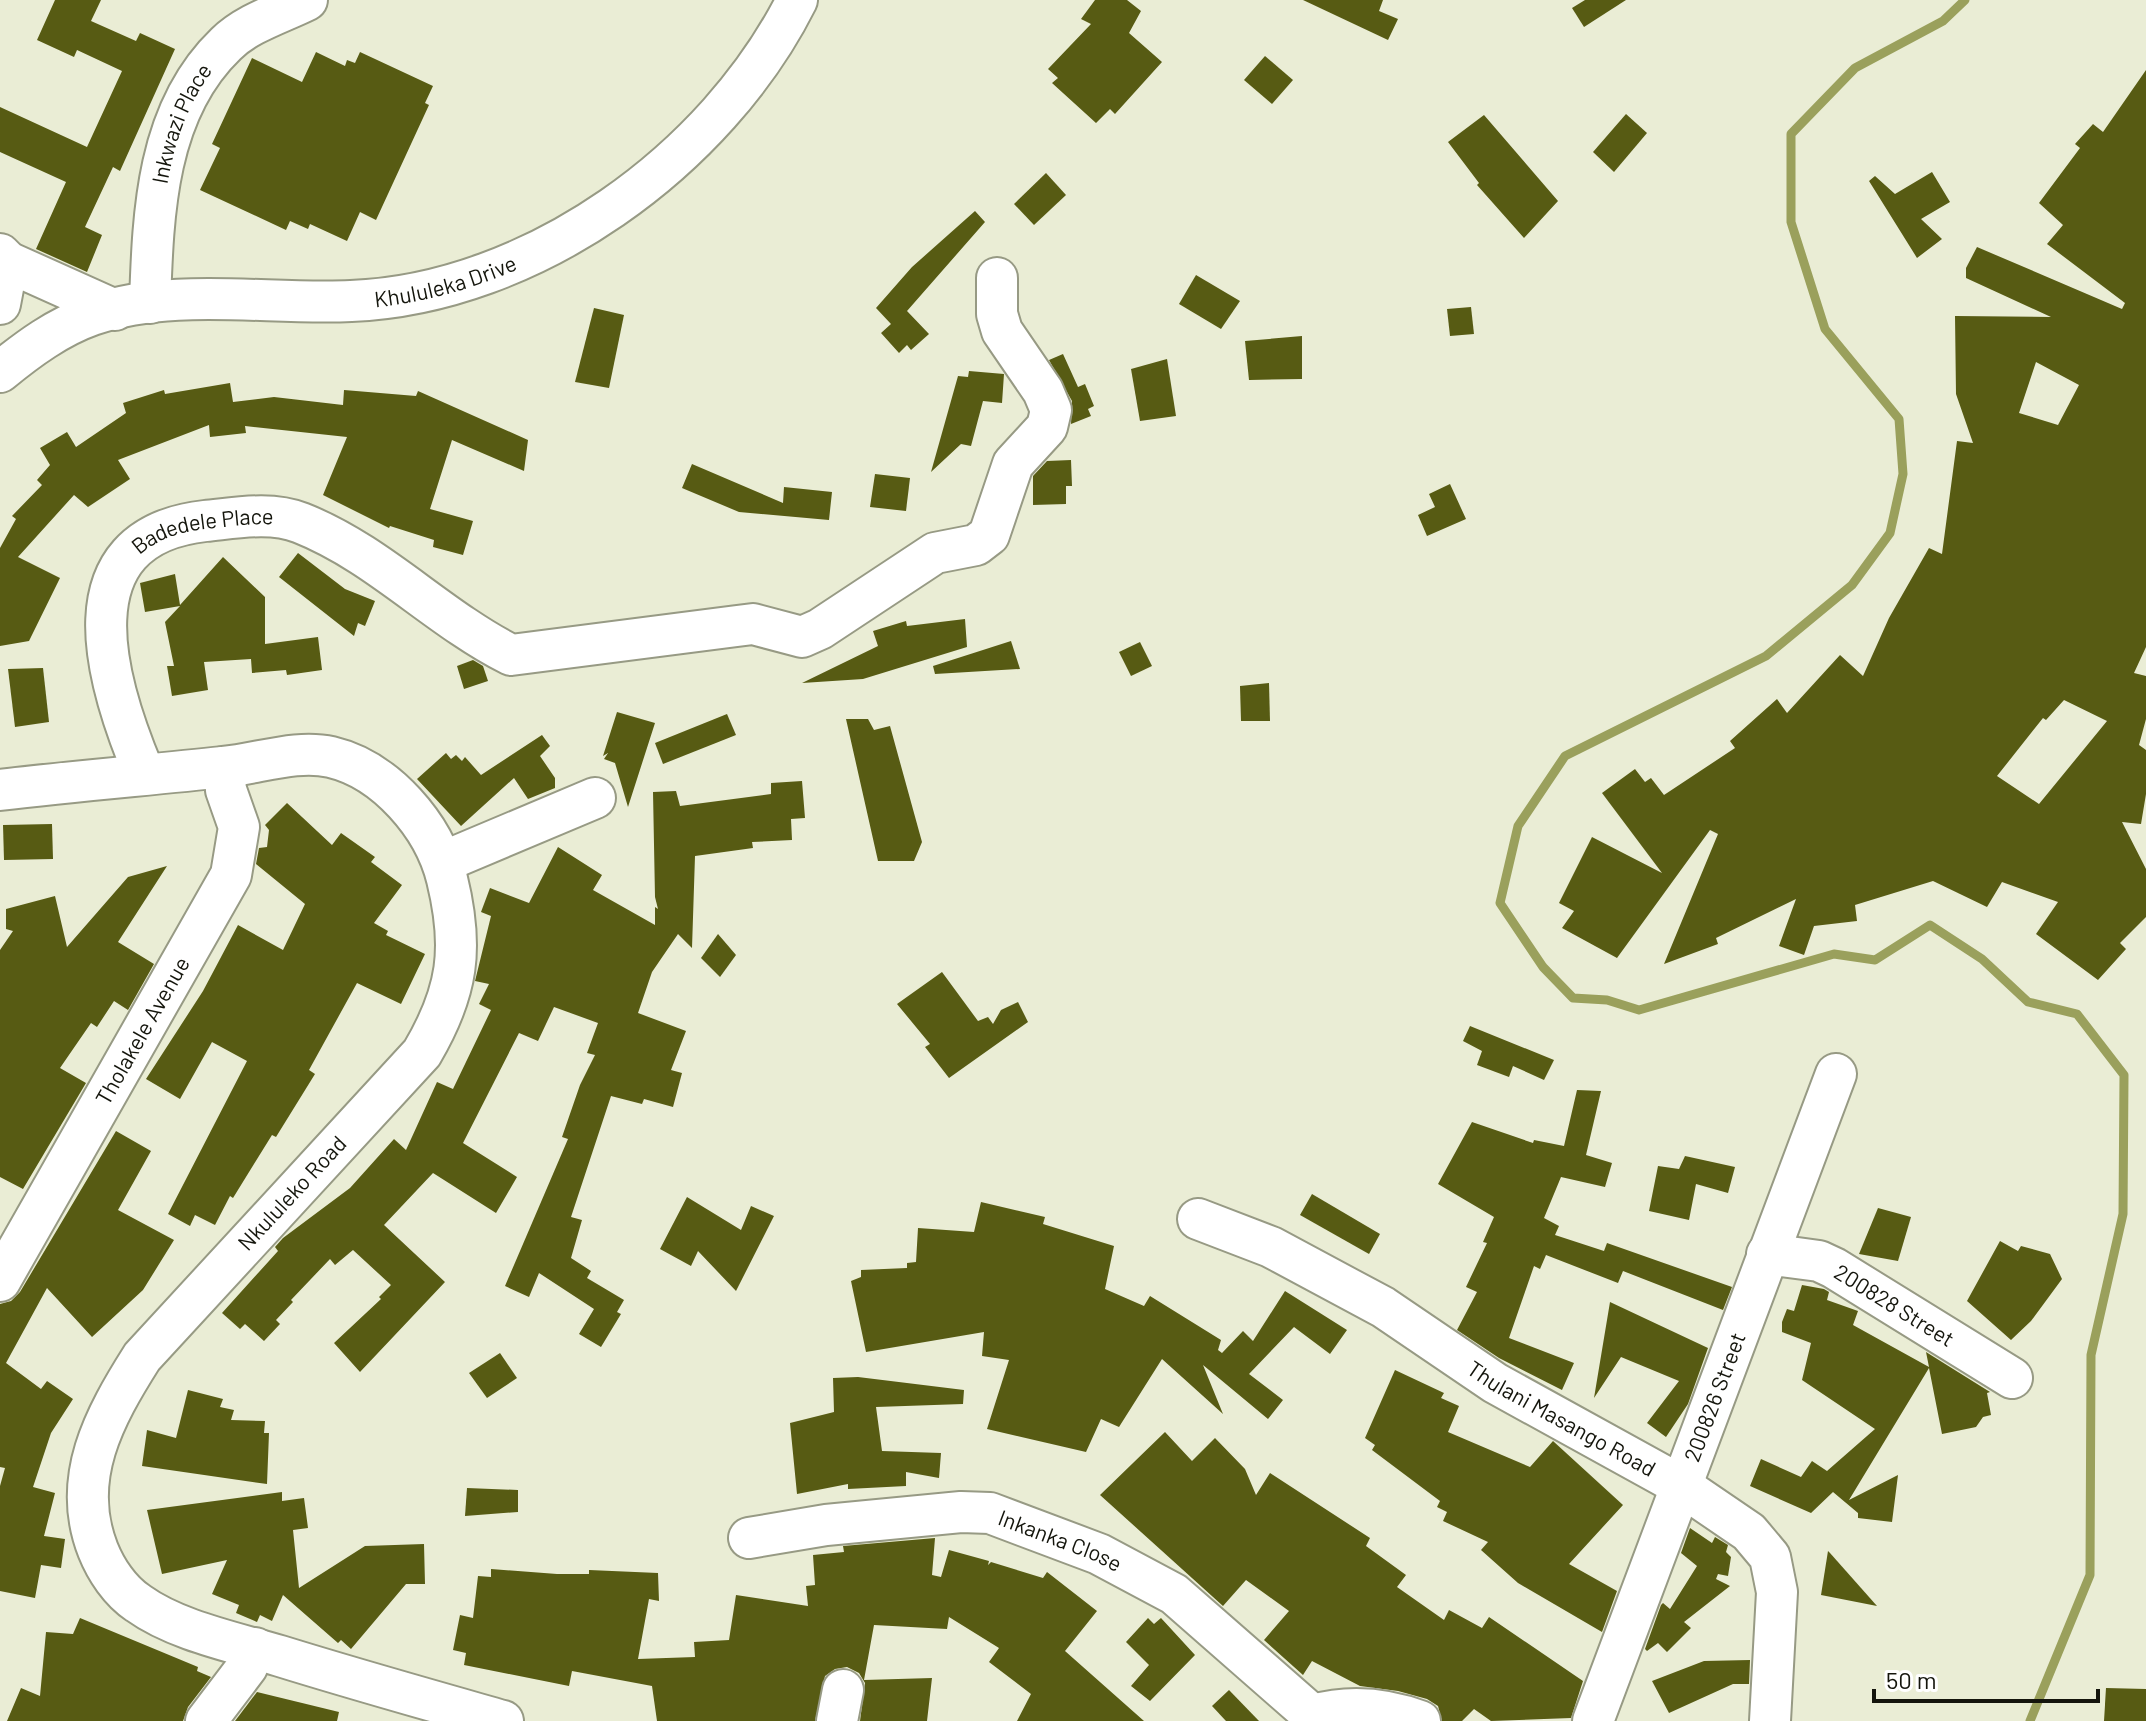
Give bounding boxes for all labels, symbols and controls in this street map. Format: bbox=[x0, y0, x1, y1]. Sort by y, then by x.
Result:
street label: Inkwazi Place bbox=[146, 58, 216, 185]
street label: Khululeka Drive bbox=[373, 249, 520, 311]
street label: Badedele Place bbox=[126, 502, 274, 558]
street label: Tholakele Avenue bbox=[89, 952, 194, 1109]
street label: Nkululeko Road bbox=[232, 1130, 351, 1255]
street label: 200828 Street bbox=[1830, 1258, 1960, 1351]
street label: 200826 Street bbox=[1678, 1329, 1750, 1465]
street label: Thulani Masango Road bbox=[1463, 1354, 1661, 1481]
street label: Inkanka Close bbox=[995, 1503, 1127, 1576]
scale bar bbox=[1874, 1653, 2098, 1703]
text: 50 m bbox=[1886, 1665, 1937, 1694]

